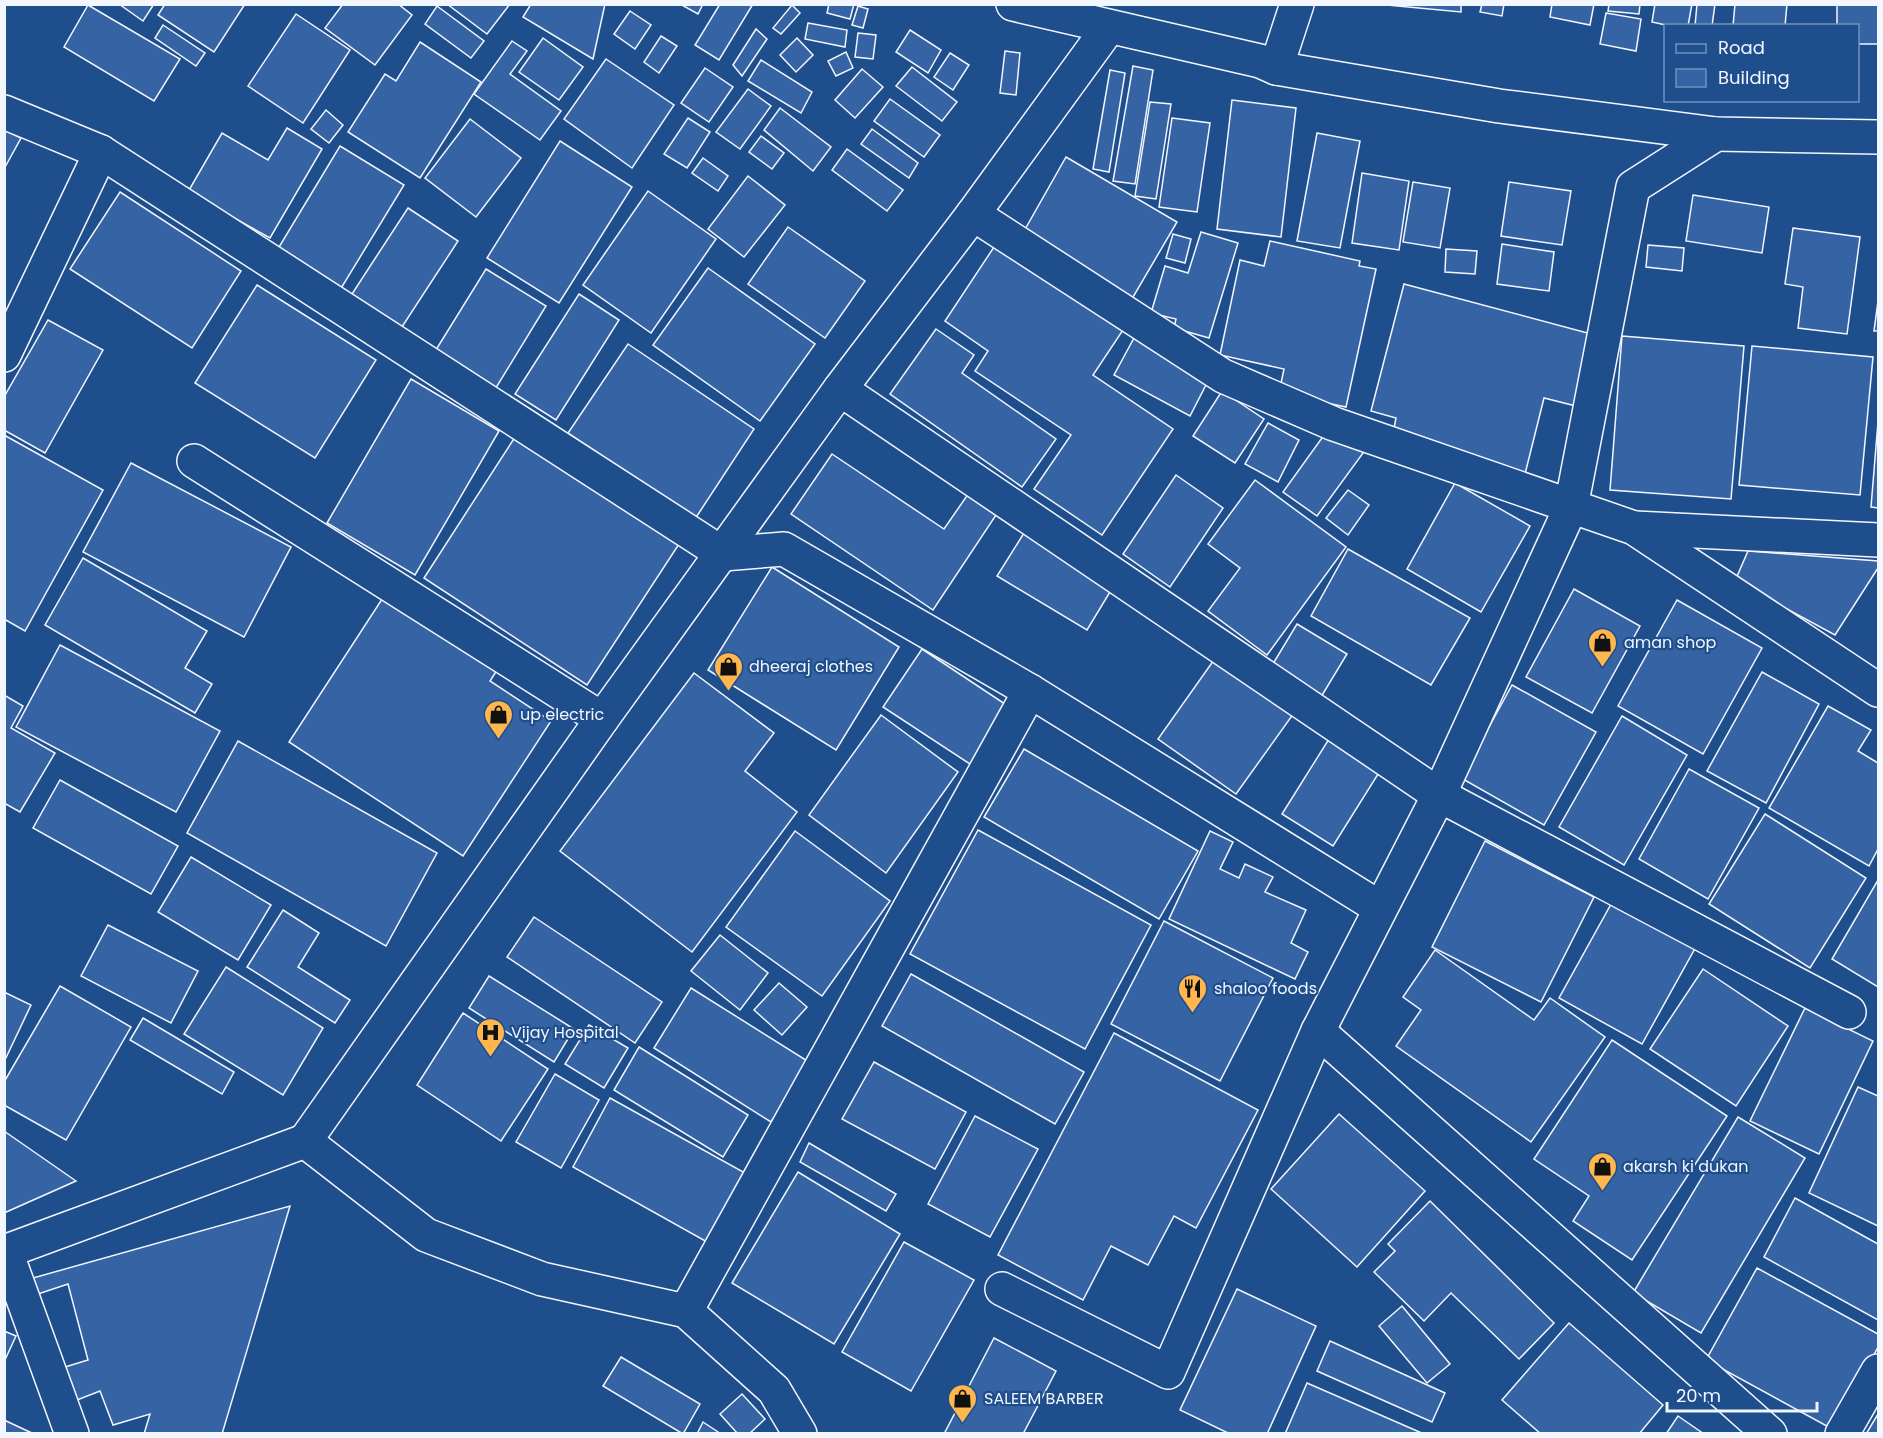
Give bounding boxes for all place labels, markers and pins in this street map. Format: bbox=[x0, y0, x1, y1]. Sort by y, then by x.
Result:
shop icon: aman shop bbox=[1587, 626, 1619, 668]
place label: aman shop bbox=[1624, 631, 1716, 654]
shop icon: dheeraj clothes bbox=[712, 650, 744, 692]
place label: dheeraj clothes bbox=[749, 655, 873, 678]
shop icon: up electric bbox=[483, 698, 515, 740]
place label: up electric bbox=[520, 703, 605, 726]
restaurant icon: shaloo foods bbox=[1177, 972, 1209, 1014]
place label: shaloo foods bbox=[1214, 977, 1317, 1000]
hospital icon: Vijay Hospital bbox=[474, 1016, 506, 1058]
place label: Vijay Hospital bbox=[511, 1021, 619, 1044]
shop icon: akarsh ki dukan bbox=[1586, 1150, 1618, 1192]
place label: akarsh ki dukan bbox=[1623, 1155, 1749, 1178]
shop icon: SALEEM BARBER bbox=[947, 1382, 979, 1424]
place label: SALEEM BARBER bbox=[984, 1387, 1104, 1410]

